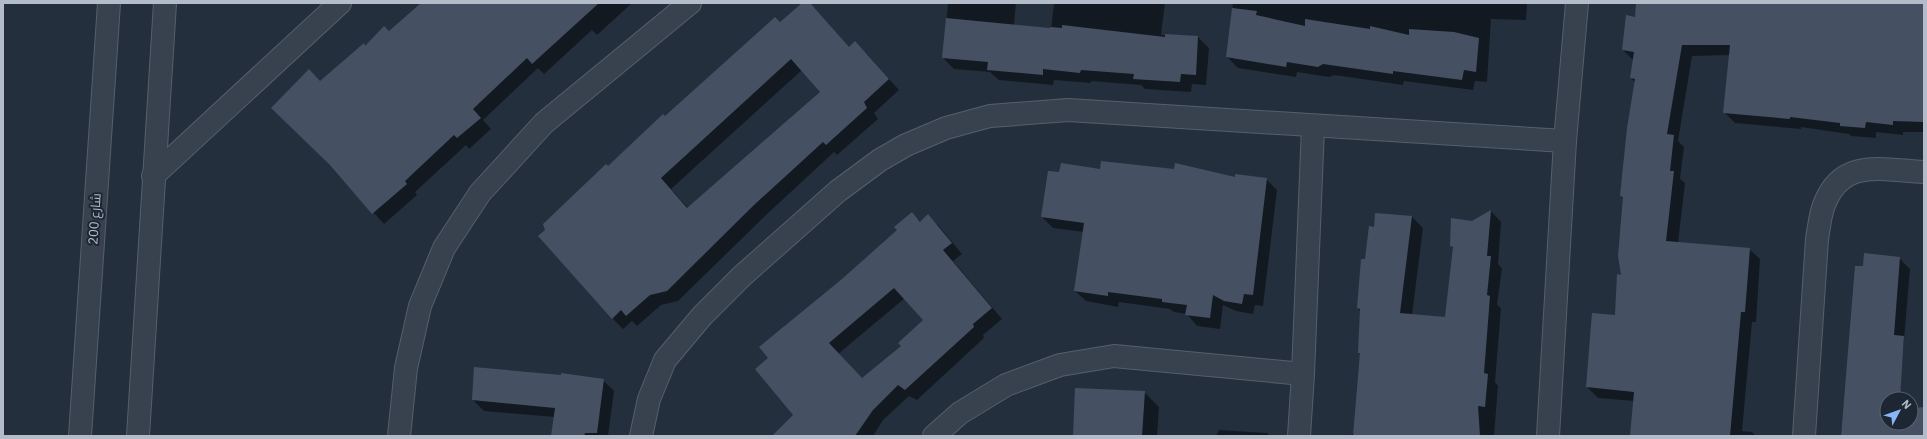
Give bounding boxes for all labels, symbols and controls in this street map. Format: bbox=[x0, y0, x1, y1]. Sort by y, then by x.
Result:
street label: شارع 200 bbox=[84, 193, 105, 245]
north arrow bbox=[1879, 391, 1919, 431]
text: N bbox=[1899, 397, 1914, 412]

